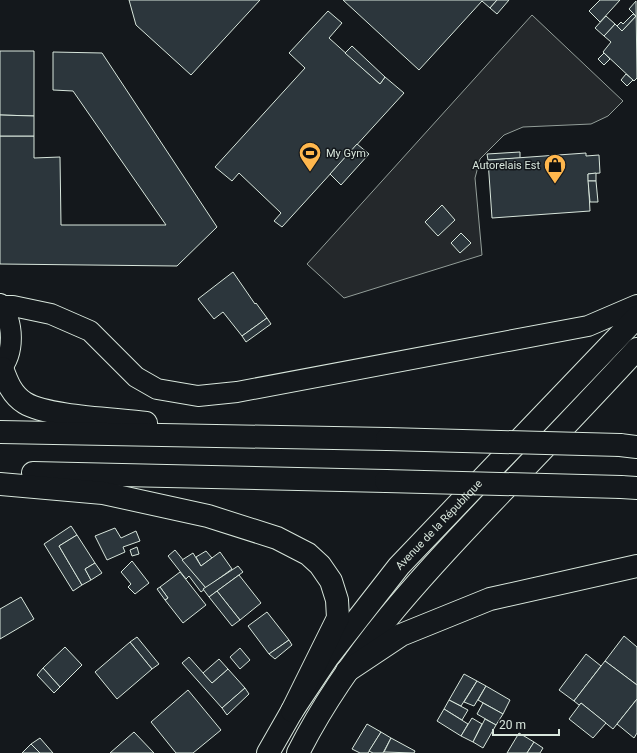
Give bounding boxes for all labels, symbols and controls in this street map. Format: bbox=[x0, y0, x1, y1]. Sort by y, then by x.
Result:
sports icon: My Gym bbox=[297, 140, 323, 173]
place label: My Gym bbox=[326, 147, 366, 160]
shop icon: Autorelais Est bbox=[542, 152, 568, 185]
place label: Autorelais Est bbox=[472, 159, 540, 172]
street label: Avenue de la République bbox=[393, 477, 485, 573]
scale bar bbox=[493, 711, 559, 737]
text: 20 m bbox=[499, 718, 526, 732]

